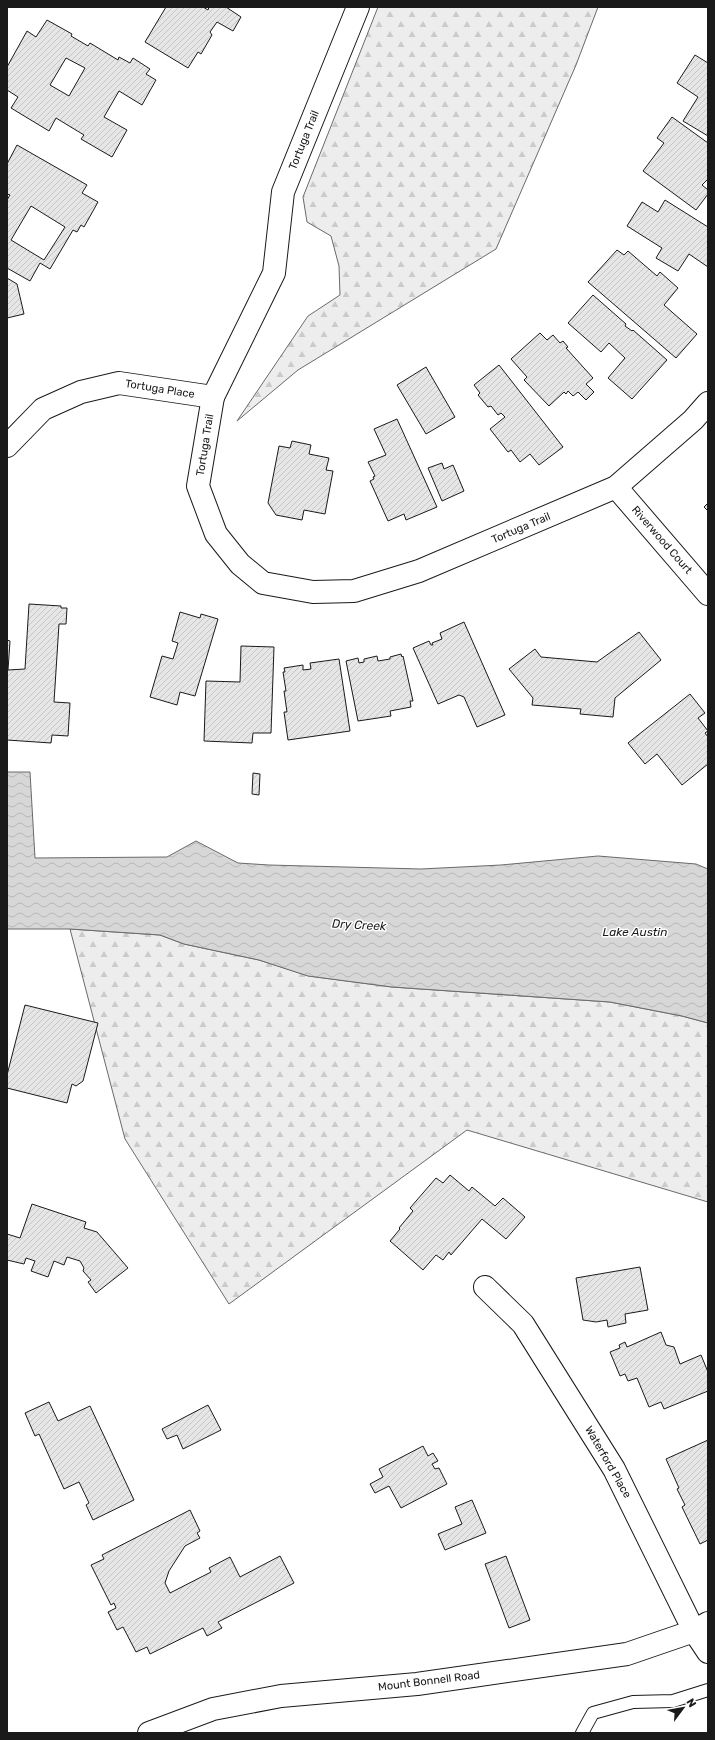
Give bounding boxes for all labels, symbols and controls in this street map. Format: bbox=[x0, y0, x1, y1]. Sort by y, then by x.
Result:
street label: Tortuga Trail bbox=[286, 108, 322, 172]
street label: Tortuga Place bbox=[124, 377, 196, 401]
street label: Tortuga Trail bbox=[194, 413, 216, 477]
street label: Riverwood Court bbox=[629, 504, 695, 577]
street label: Tortuga Trail bbox=[490, 510, 552, 546]
water label: Dry Creek bbox=[332, 917, 387, 933]
water label: Lake Austin bbox=[602, 925, 668, 939]
street label: Waterford Place bbox=[582, 1424, 634, 1500]
street label: Mount Bonnell Road bbox=[377, 1668, 481, 1694]
north arrow bbox=[663, 1688, 703, 1728]
text: N bbox=[683, 1696, 699, 1710]

